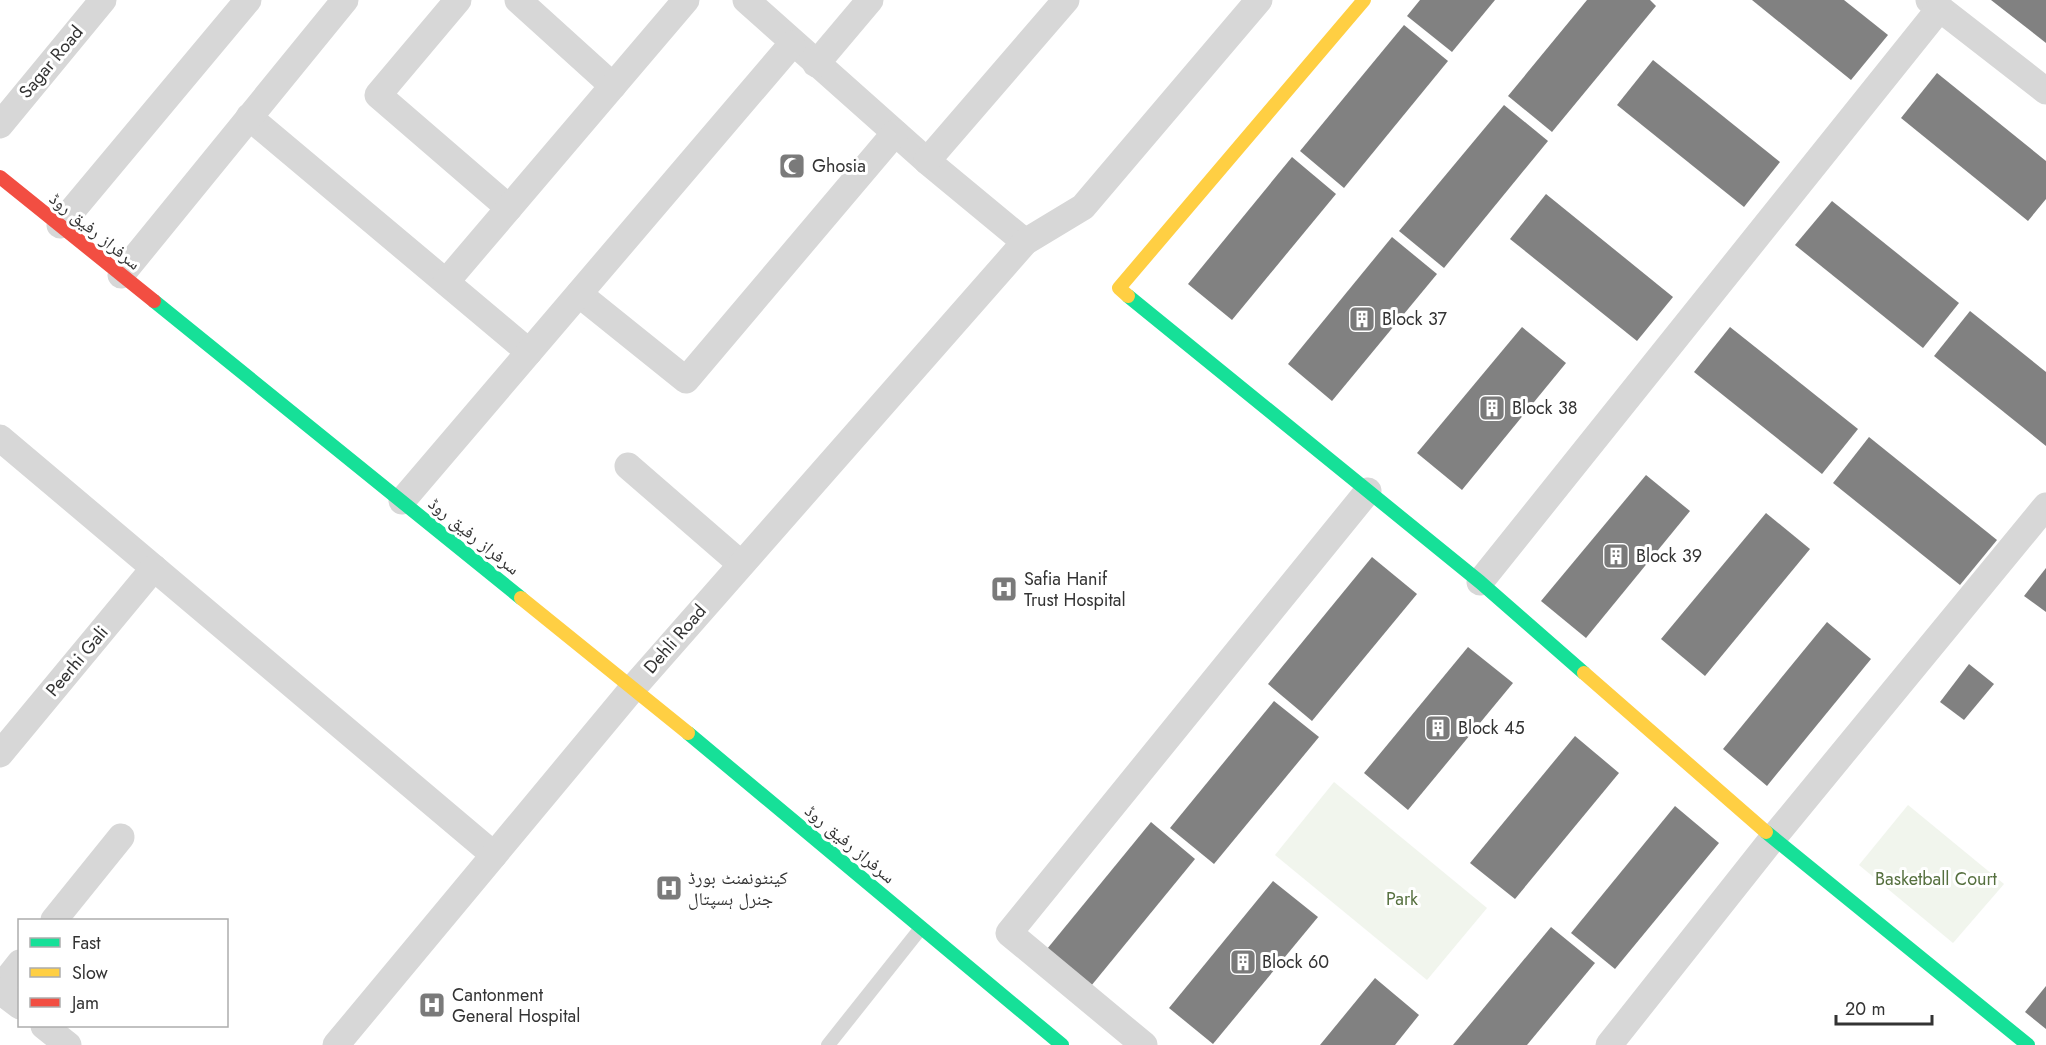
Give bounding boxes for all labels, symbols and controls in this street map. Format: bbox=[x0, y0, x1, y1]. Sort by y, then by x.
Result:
street label: Sagar Road bbox=[13, 20, 89, 104]
mosque icon: Ghosia bbox=[777, 151, 807, 181]
place label: Ghosia bbox=[812, 153, 866, 179]
street label: سرفراز رفیق روڈ bbox=[44, 186, 146, 276]
building icon: Block 37 bbox=[1347, 304, 1377, 334]
place label: Block 37 bbox=[1382, 306, 1447, 332]
building icon: Block 38 bbox=[1477, 393, 1507, 423]
place label: Block 38 bbox=[1512, 395, 1578, 421]
street label: سرفراز رفیق روڈ bbox=[423, 491, 525, 581]
building icon: Block 39 bbox=[1601, 541, 1631, 571]
place label: Block 39 bbox=[1636, 543, 1702, 569]
place label: Safia Hanif Trust Hospital bbox=[1024, 566, 1126, 613]
hospital icon: Safia Hanif Trust Hospital bbox=[989, 574, 1019, 604]
street label: Dehli Road bbox=[638, 599, 712, 679]
street label: Peerhi Gali bbox=[40, 620, 114, 702]
building icon: Block 45 bbox=[1423, 713, 1453, 743]
place label: Block 45 bbox=[1458, 715, 1525, 741]
street label: سرفراز رفیق روڈ bbox=[799, 798, 901, 890]
place label: کینٹونمنٹ بورڈ جنرل ہسپتال bbox=[688, 865, 788, 912]
park label: Basketball Court bbox=[1875, 866, 1998, 892]
hospital icon: کینٹونمنٹ بورڈ جنرل ہسپتال bbox=[654, 873, 684, 903]
park label: Park bbox=[1386, 886, 1418, 912]
legend bbox=[18, 919, 228, 1027]
text: Fast bbox=[72, 930, 101, 956]
building icon: Block 60 bbox=[1228, 947, 1258, 977]
place label: Block 60 bbox=[1262, 949, 1329, 975]
text: Slow bbox=[72, 960, 109, 986]
place label: Cantonment General Hospital bbox=[452, 982, 580, 1029]
scale bar bbox=[1836, 988, 1932, 1026]
text: Jam bbox=[70, 990, 99, 1016]
hospital icon: Cantonment General Hospital bbox=[417, 990, 447, 1020]
text: 20 m bbox=[1845, 996, 1885, 1022]

